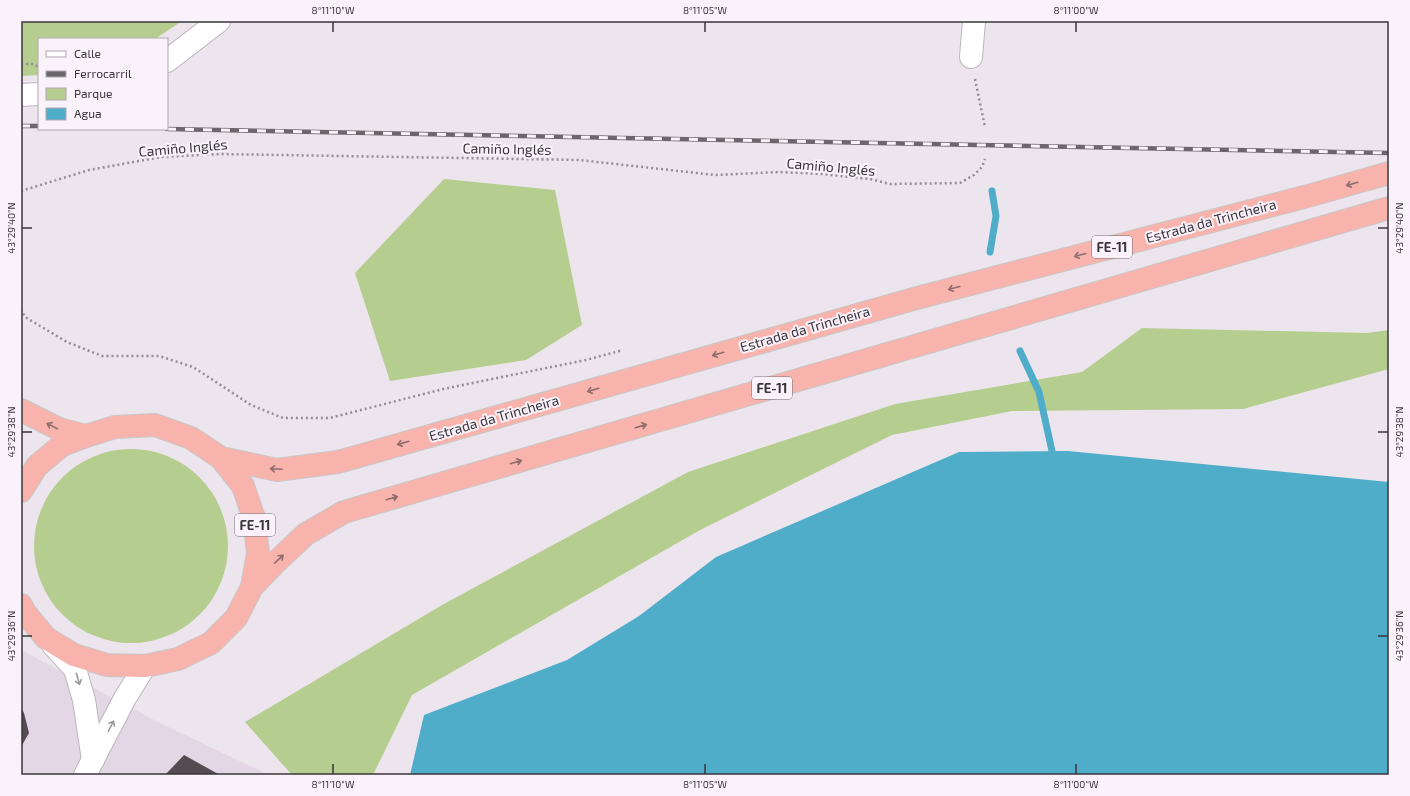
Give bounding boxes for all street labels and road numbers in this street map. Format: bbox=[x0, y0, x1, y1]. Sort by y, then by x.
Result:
street label: Camiño Inglés bbox=[138, 135, 228, 160]
street label: Camiño Inglés bbox=[462, 139, 552, 158]
street label: Camiño Inglés bbox=[786, 154, 876, 179]
street label: Estrada da Trincheira bbox=[1144, 195, 1278, 246]
road number: FE-11 bbox=[1092, 236, 1132, 258]
street label: Estrada da Trincheira bbox=[738, 302, 872, 355]
road number: FE-11 bbox=[752, 377, 792, 399]
street label: Estrada da Trincheira bbox=[427, 391, 561, 444]
road number: FE-11 bbox=[235, 514, 275, 536]

